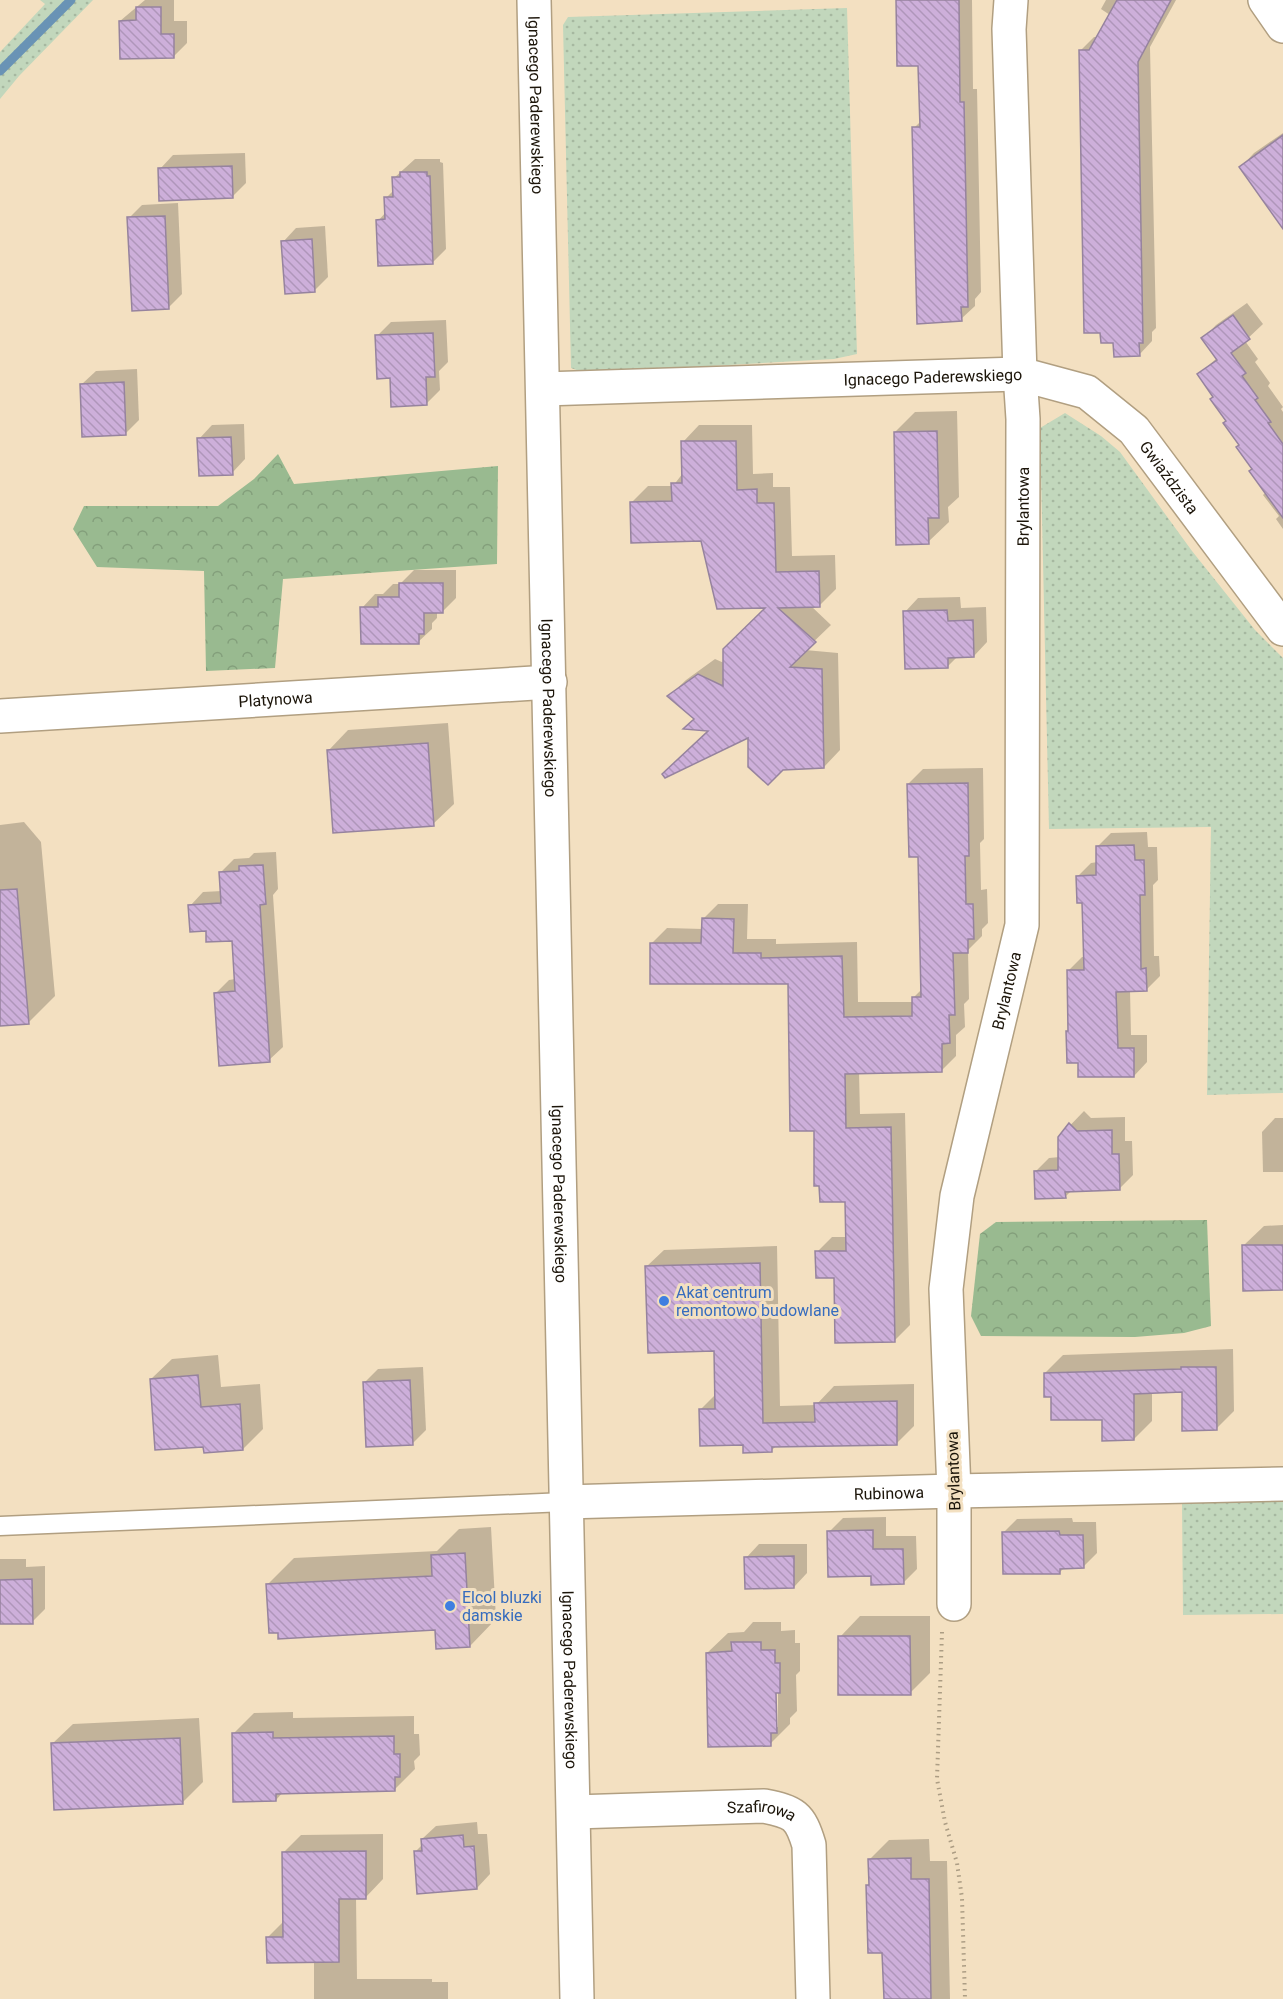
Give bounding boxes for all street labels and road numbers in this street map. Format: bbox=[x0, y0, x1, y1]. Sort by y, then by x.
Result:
street label: Ignacego Paderewskiego bbox=[524, 15, 547, 195]
street label: Ignacego Paderewskiego bbox=[843, 365, 1022, 390]
street label: Gwiaździsta bbox=[1135, 437, 1202, 518]
street label: Brylantowa bbox=[1014, 467, 1033, 546]
street label: Ignacego Paderewskiego bbox=[537, 618, 560, 797]
street label: Platynowa bbox=[238, 688, 313, 711]
street label: Brylantowa bbox=[988, 950, 1025, 1032]
street label: Ignacego Paderewskiego bbox=[548, 1104, 571, 1283]
street label: Brylantowa bbox=[943, 1431, 964, 1511]
street label: Rubinowa bbox=[853, 1483, 924, 1504]
street label: Ignacego Paderewskiego bbox=[558, 1590, 581, 1769]
street label: Szafirowa bbox=[727, 1797, 800, 1825]

